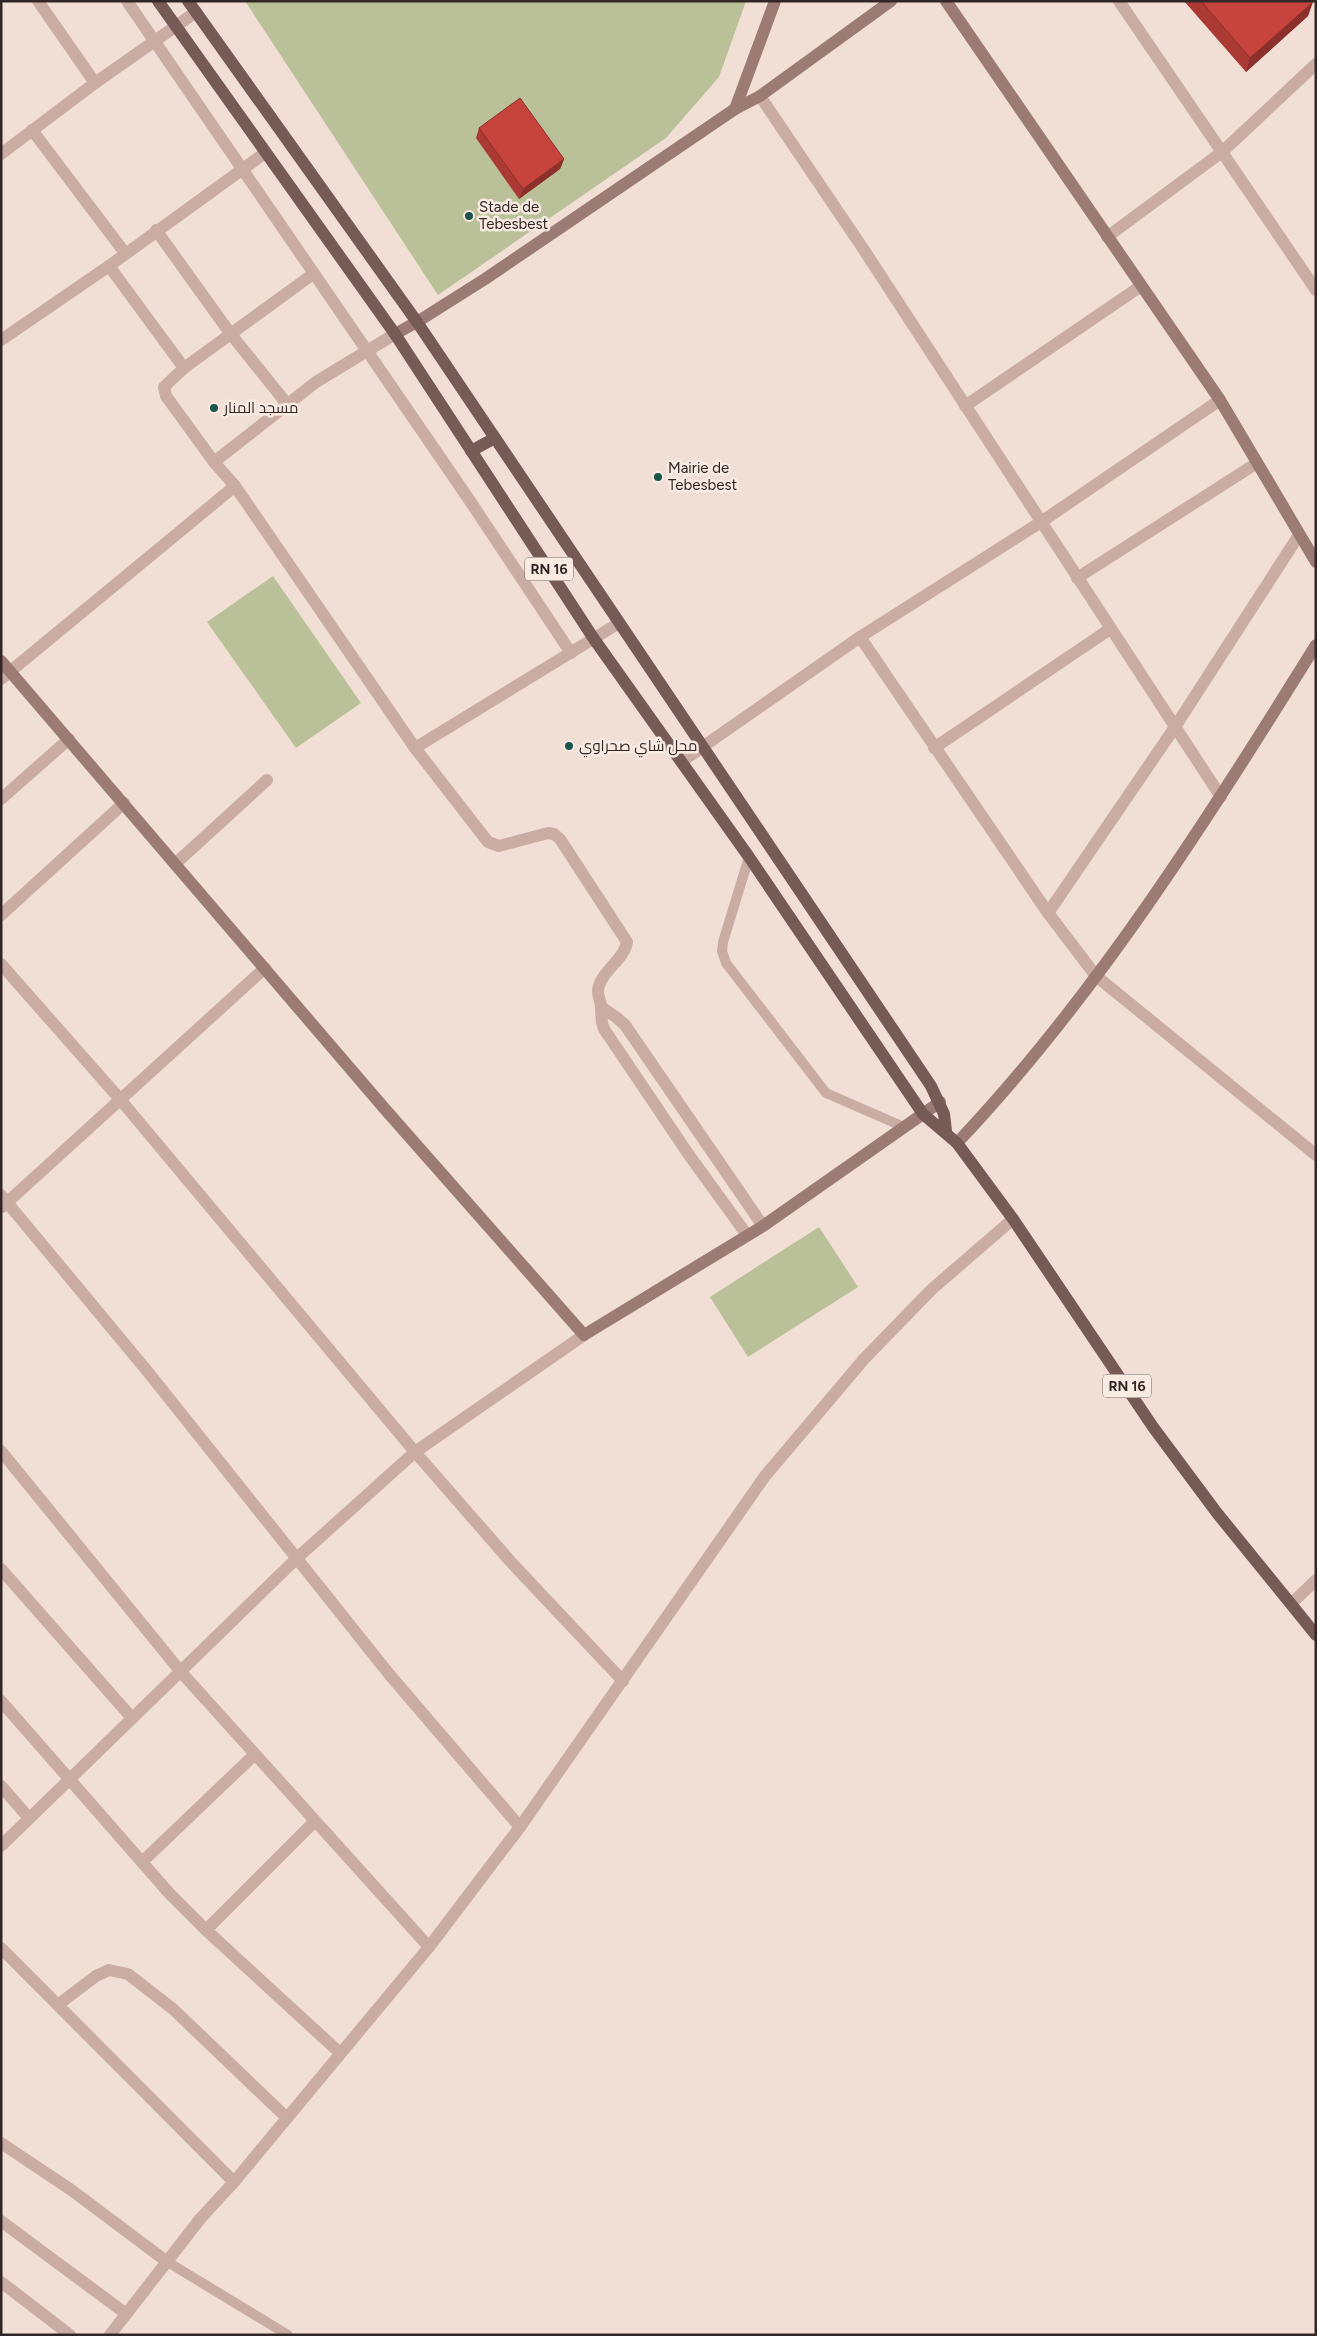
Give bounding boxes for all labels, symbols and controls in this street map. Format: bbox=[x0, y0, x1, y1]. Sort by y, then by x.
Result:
place label: Stade de Tebesbest bbox=[479, 198, 548, 233]
marker: Stade de Tebesbest bbox=[463, 210, 475, 222]
place label: مسجد المنار bbox=[223, 399, 298, 417]
marker: مسجد المنار bbox=[208, 402, 220, 414]
place label: Mairie de Tebesbest bbox=[668, 459, 737, 494]
marker: Mairie de Tebesbest bbox=[652, 471, 664, 483]
road number: RN 16 bbox=[525, 558, 573, 580]
place label: محل شاي صحراوي bbox=[579, 737, 697, 758]
marker: محل شاي صحراوي bbox=[563, 740, 575, 752]
road number: RN 16 bbox=[1103, 1374, 1151, 1398]

